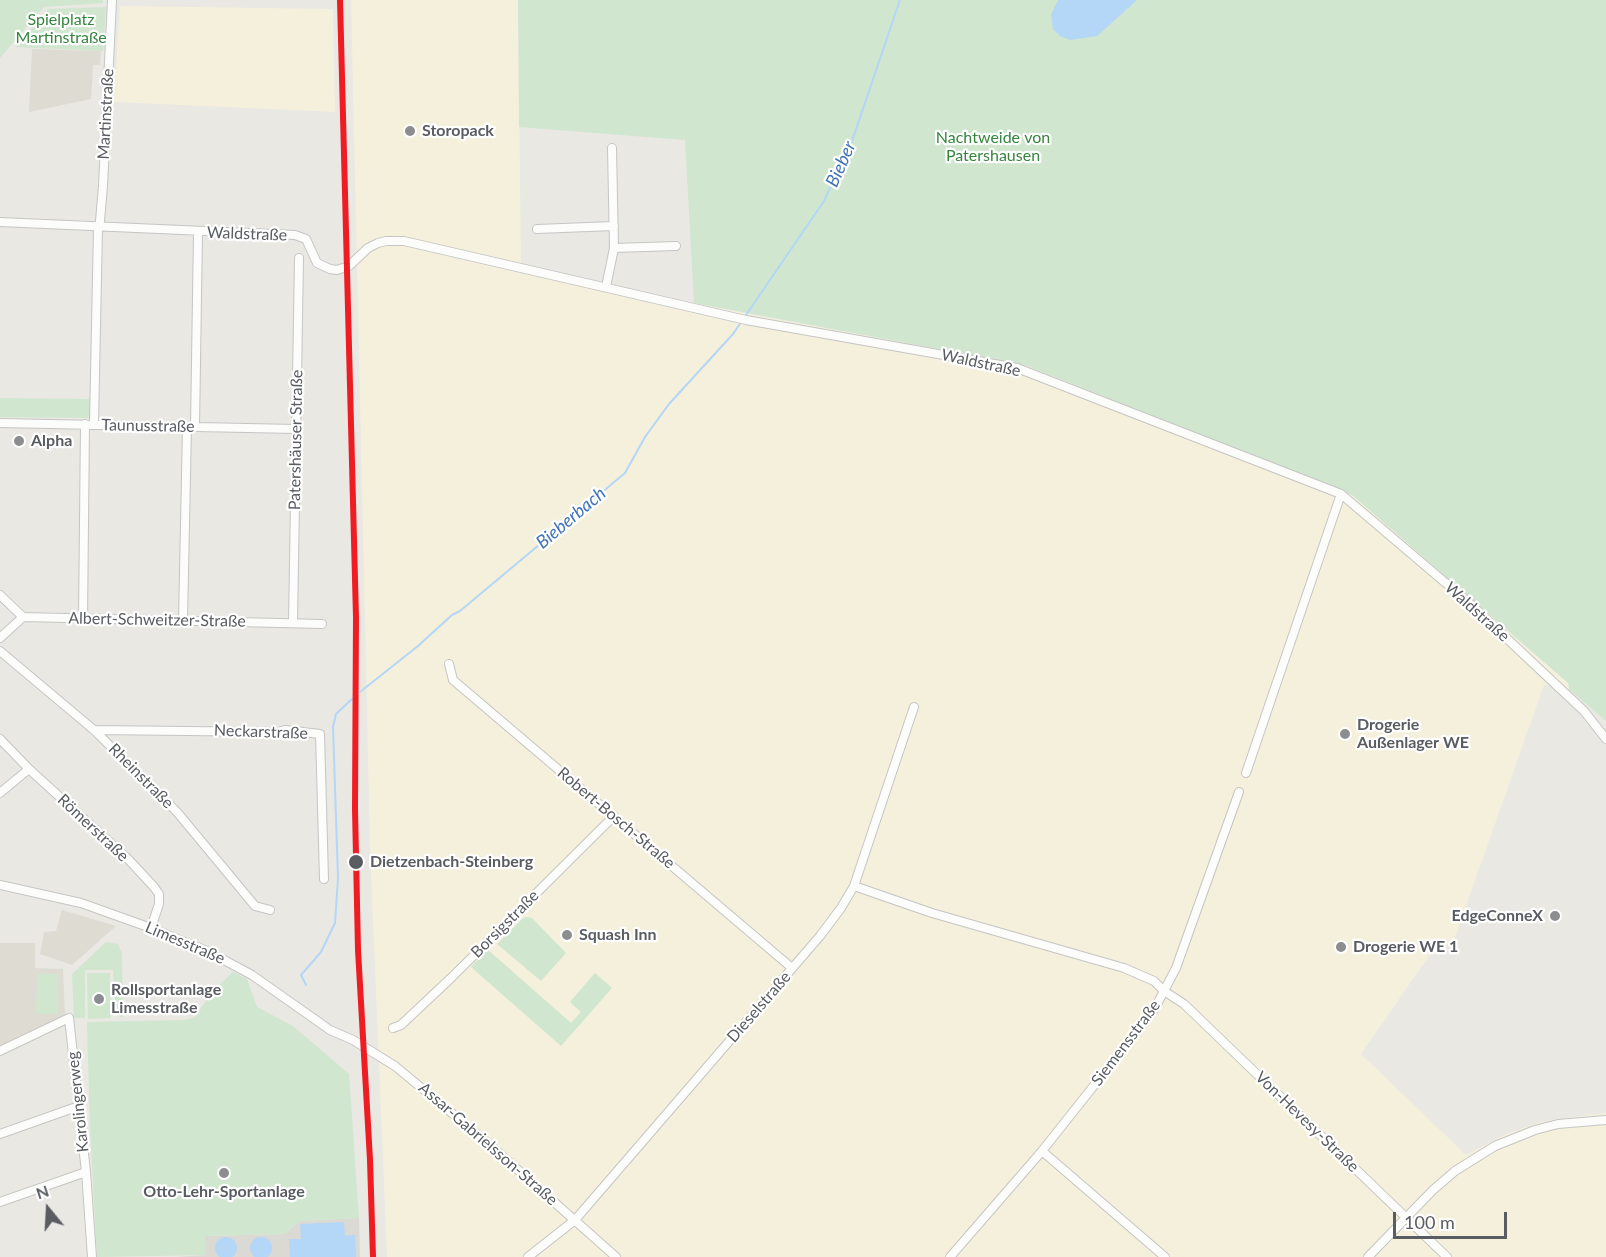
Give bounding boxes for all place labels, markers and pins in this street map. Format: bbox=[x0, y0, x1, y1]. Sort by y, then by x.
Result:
place label: Storopack bbox=[422, 121, 494, 141]
marker: Storopack bbox=[403, 124, 417, 138]
place label: Alpha bbox=[31, 431, 72, 451]
marker: Alpha bbox=[12, 434, 26, 448]
place label: Drogerie Außenlager WE bbox=[1357, 715, 1469, 753]
marker: Drogerie Außenlager WE bbox=[1338, 727, 1352, 741]
place label: Dietzenbach-Steinberg bbox=[370, 852, 533, 872]
marker: Dietzenbach-Steinberg bbox=[347, 853, 365, 871]
place label: EdgeConneX bbox=[1452, 906, 1543, 926]
marker: EdgeConneX bbox=[1548, 909, 1562, 923]
place label: Squash Inn bbox=[579, 925, 657, 945]
marker: Squash Inn bbox=[560, 928, 574, 942]
place label: Drogerie WE 1 bbox=[1353, 937, 1458, 957]
marker: Drogerie WE 1 bbox=[1334, 940, 1348, 954]
place label: Rollsportanlage Limesstraße bbox=[111, 980, 221, 1018]
marker: Rollsportanlage Limesstraße bbox=[92, 992, 106, 1006]
marker: Otto-Lehr-Sportanlage bbox=[217, 1166, 231, 1180]
place label: Otto-Lehr-Sportanlage bbox=[143, 1182, 305, 1202]

